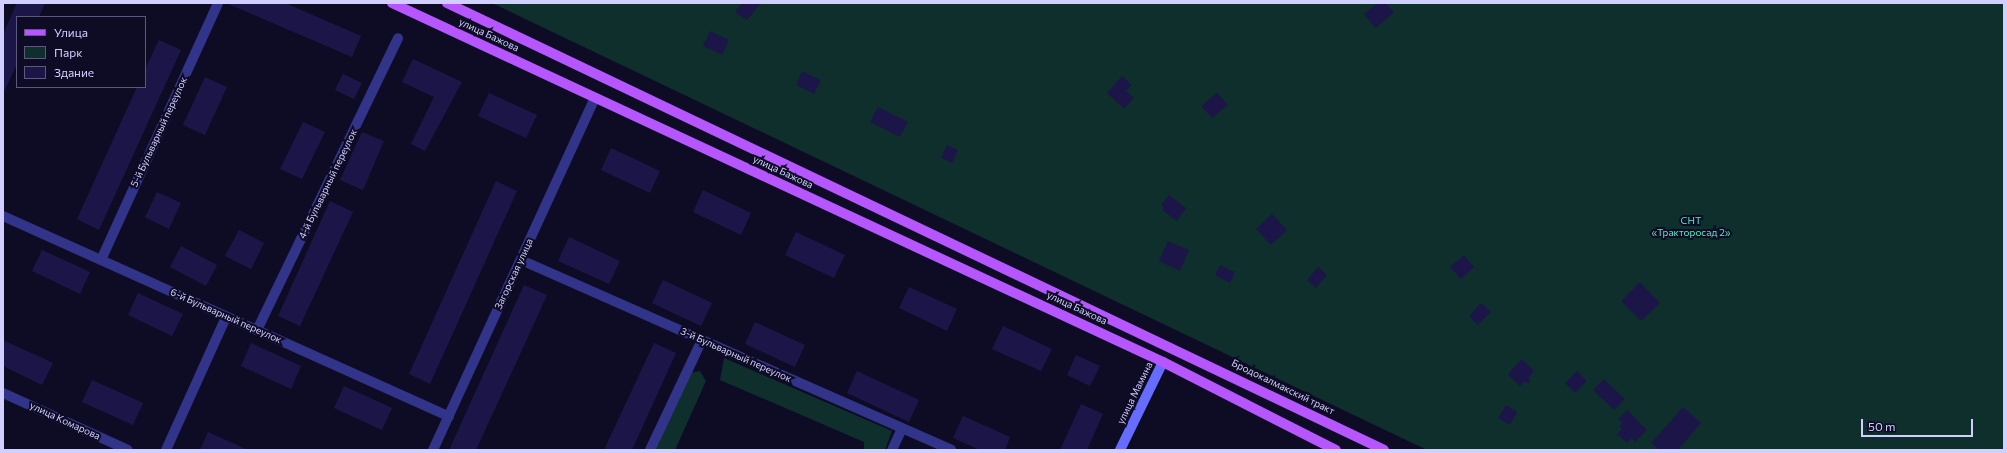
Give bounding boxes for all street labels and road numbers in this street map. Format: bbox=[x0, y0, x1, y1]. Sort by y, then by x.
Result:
street label: улица Бажова bbox=[457, 16, 521, 54]
street label: 5-й Бульварный переулок bbox=[128, 75, 190, 189]
street label: 4-й Бульварный переулок bbox=[296, 127, 360, 241]
street label: улица Бажова bbox=[751, 153, 815, 191]
street label: Загорская улица bbox=[492, 237, 536, 311]
street label: 6-й Бульварный переулок bbox=[168, 286, 284, 346]
street label: улица Бажова bbox=[1045, 289, 1109, 327]
street label: 3-й Бульварный переулок bbox=[679, 325, 793, 385]
street label: Бродокалмакский тракт bbox=[1230, 357, 1336, 417]
street label: улица Мамина bbox=[1115, 360, 1155, 426]
street label: улица Комарова bbox=[28, 399, 102, 443]

